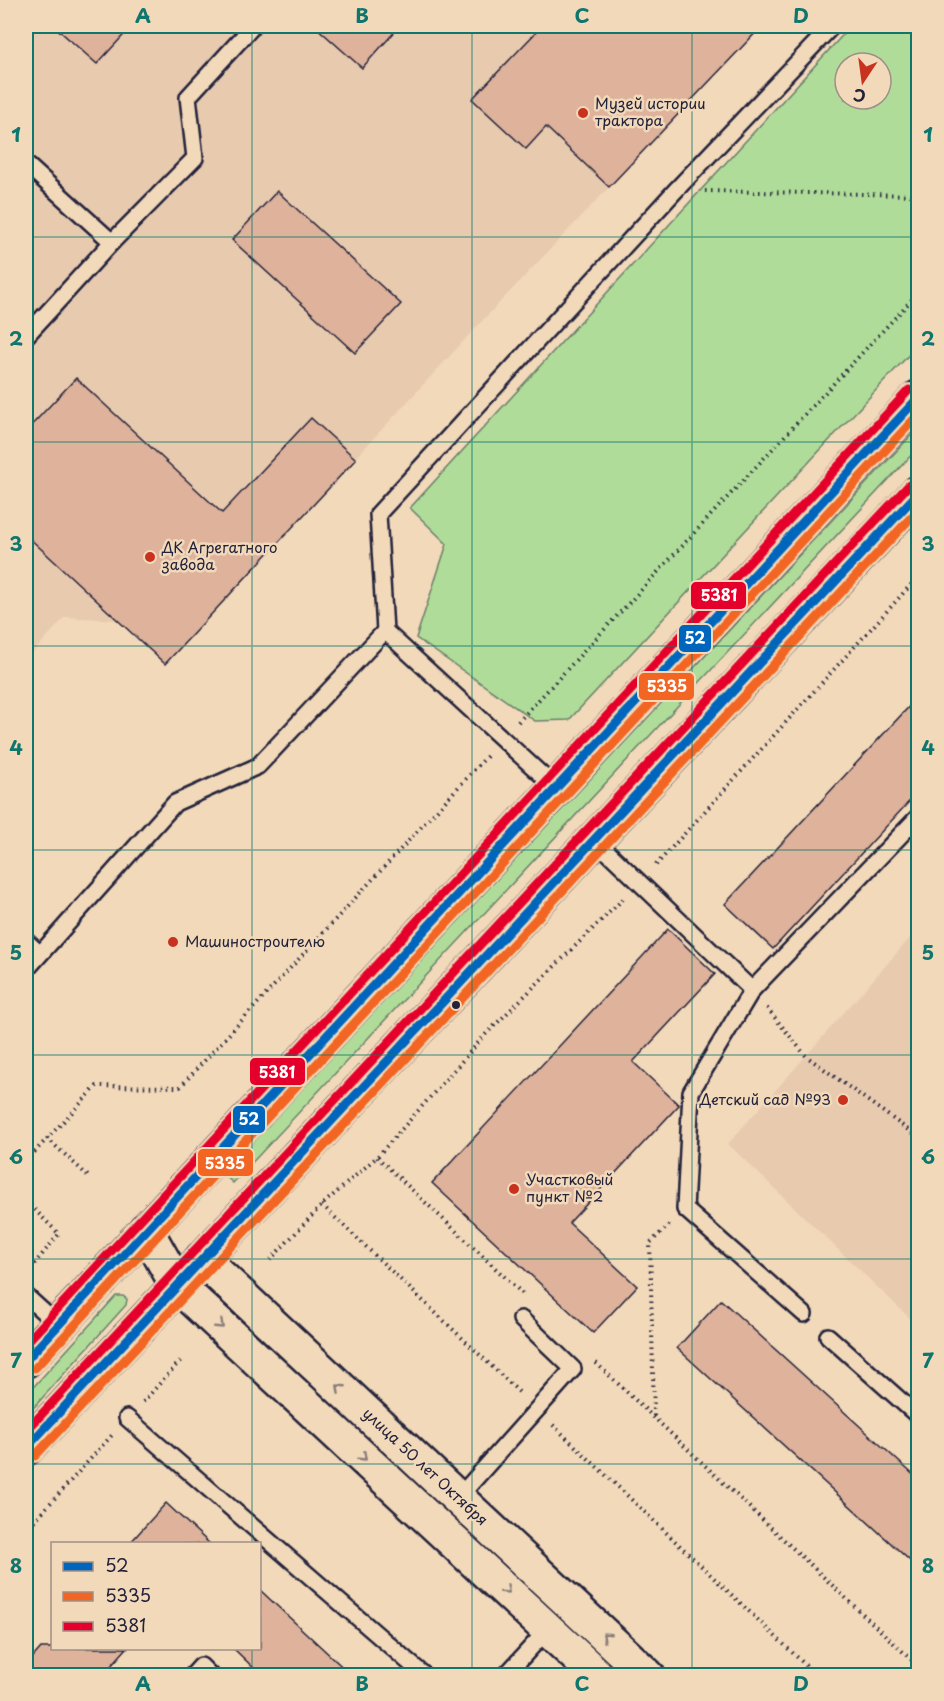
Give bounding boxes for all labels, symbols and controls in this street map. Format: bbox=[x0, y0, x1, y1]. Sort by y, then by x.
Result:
text: A bbox=[135, 0, 151, 30]
text: B bbox=[355, 0, 369, 30]
text: C bbox=[574, 0, 590, 30]
text: D bbox=[793, 0, 809, 30]
north arrow bbox=[833, 51, 893, 111]
text: С bbox=[851, 84, 868, 110]
place label: Музей истории трактора bbox=[595, 91, 706, 131]
marker: Музей истории трактора bbox=[576, 106, 590, 120]
text: 1 bbox=[11, 119, 21, 149]
text: 1 bbox=[923, 119, 933, 149]
text: 2 bbox=[9, 323, 23, 353]
text: 2 bbox=[921, 323, 935, 353]
text: 3 bbox=[9, 528, 23, 558]
text: 3 bbox=[921, 528, 935, 558]
place label: ДК Агрегатного завода bbox=[161, 535, 278, 575]
marker: ДК Агрегатного завода bbox=[143, 550, 157, 564]
line badge: 5381 bbox=[690, 581, 747, 610]
text: 5381 bbox=[701, 582, 738, 606]
line badge: 52 bbox=[678, 624, 712, 653]
text: 52 bbox=[685, 625, 705, 649]
line badge: 5335 bbox=[638, 672, 695, 701]
text: 5335 bbox=[647, 673, 687, 697]
text: 4 bbox=[9, 732, 23, 762]
text: 4 bbox=[921, 732, 935, 762]
place label: Машиностроителю bbox=[185, 929, 325, 952]
marker: Машиностроителю bbox=[166, 935, 180, 949]
text: 5 bbox=[10, 937, 22, 967]
text: 5 bbox=[922, 937, 934, 967]
unlabelled marker bbox=[450, 999, 462, 1011]
line badge: 5381 bbox=[249, 1057, 306, 1086]
text: 5381 bbox=[259, 1059, 296, 1083]
place label: Детский сад №93 bbox=[699, 1087, 831, 1110]
marker: Детский сад №93 bbox=[836, 1093, 850, 1107]
line badge: 52 bbox=[232, 1105, 266, 1134]
text: 52 bbox=[239, 1106, 259, 1130]
text: 6 bbox=[9, 1141, 23, 1171]
text: 6 bbox=[921, 1141, 935, 1171]
line badge: 5335 bbox=[197, 1148, 254, 1177]
text: 5335 bbox=[205, 1150, 245, 1174]
place label: Участковый пункт №2 bbox=[526, 1167, 613, 1207]
marker: Участковый пункт №2 bbox=[507, 1182, 521, 1196]
one-way arrow bbox=[213, 1317, 224, 1328]
text: 7 bbox=[10, 1345, 22, 1375]
text: 7 bbox=[922, 1345, 934, 1375]
one-way arrow bbox=[337, 1384, 347, 1395]
street label: улица 50 лет Октября bbox=[358, 1401, 494, 1530]
one-way arrow bbox=[356, 1450, 367, 1461]
legend bbox=[51, 1542, 261, 1650]
text: 8 bbox=[10, 1550, 22, 1580]
text: 8 bbox=[922, 1550, 934, 1580]
text: 52 bbox=[105, 1551, 129, 1578]
text: 5335 bbox=[105, 1581, 151, 1608]
one-way arrow bbox=[499, 1583, 509, 1594]
text: 5381 bbox=[105, 1611, 146, 1638]
one-way arrow bbox=[602, 1632, 613, 1643]
text: A bbox=[135, 1668, 151, 1698]
text: B bbox=[355, 1668, 369, 1698]
text: C bbox=[574, 1668, 590, 1698]
text: D bbox=[793, 1668, 809, 1698]

